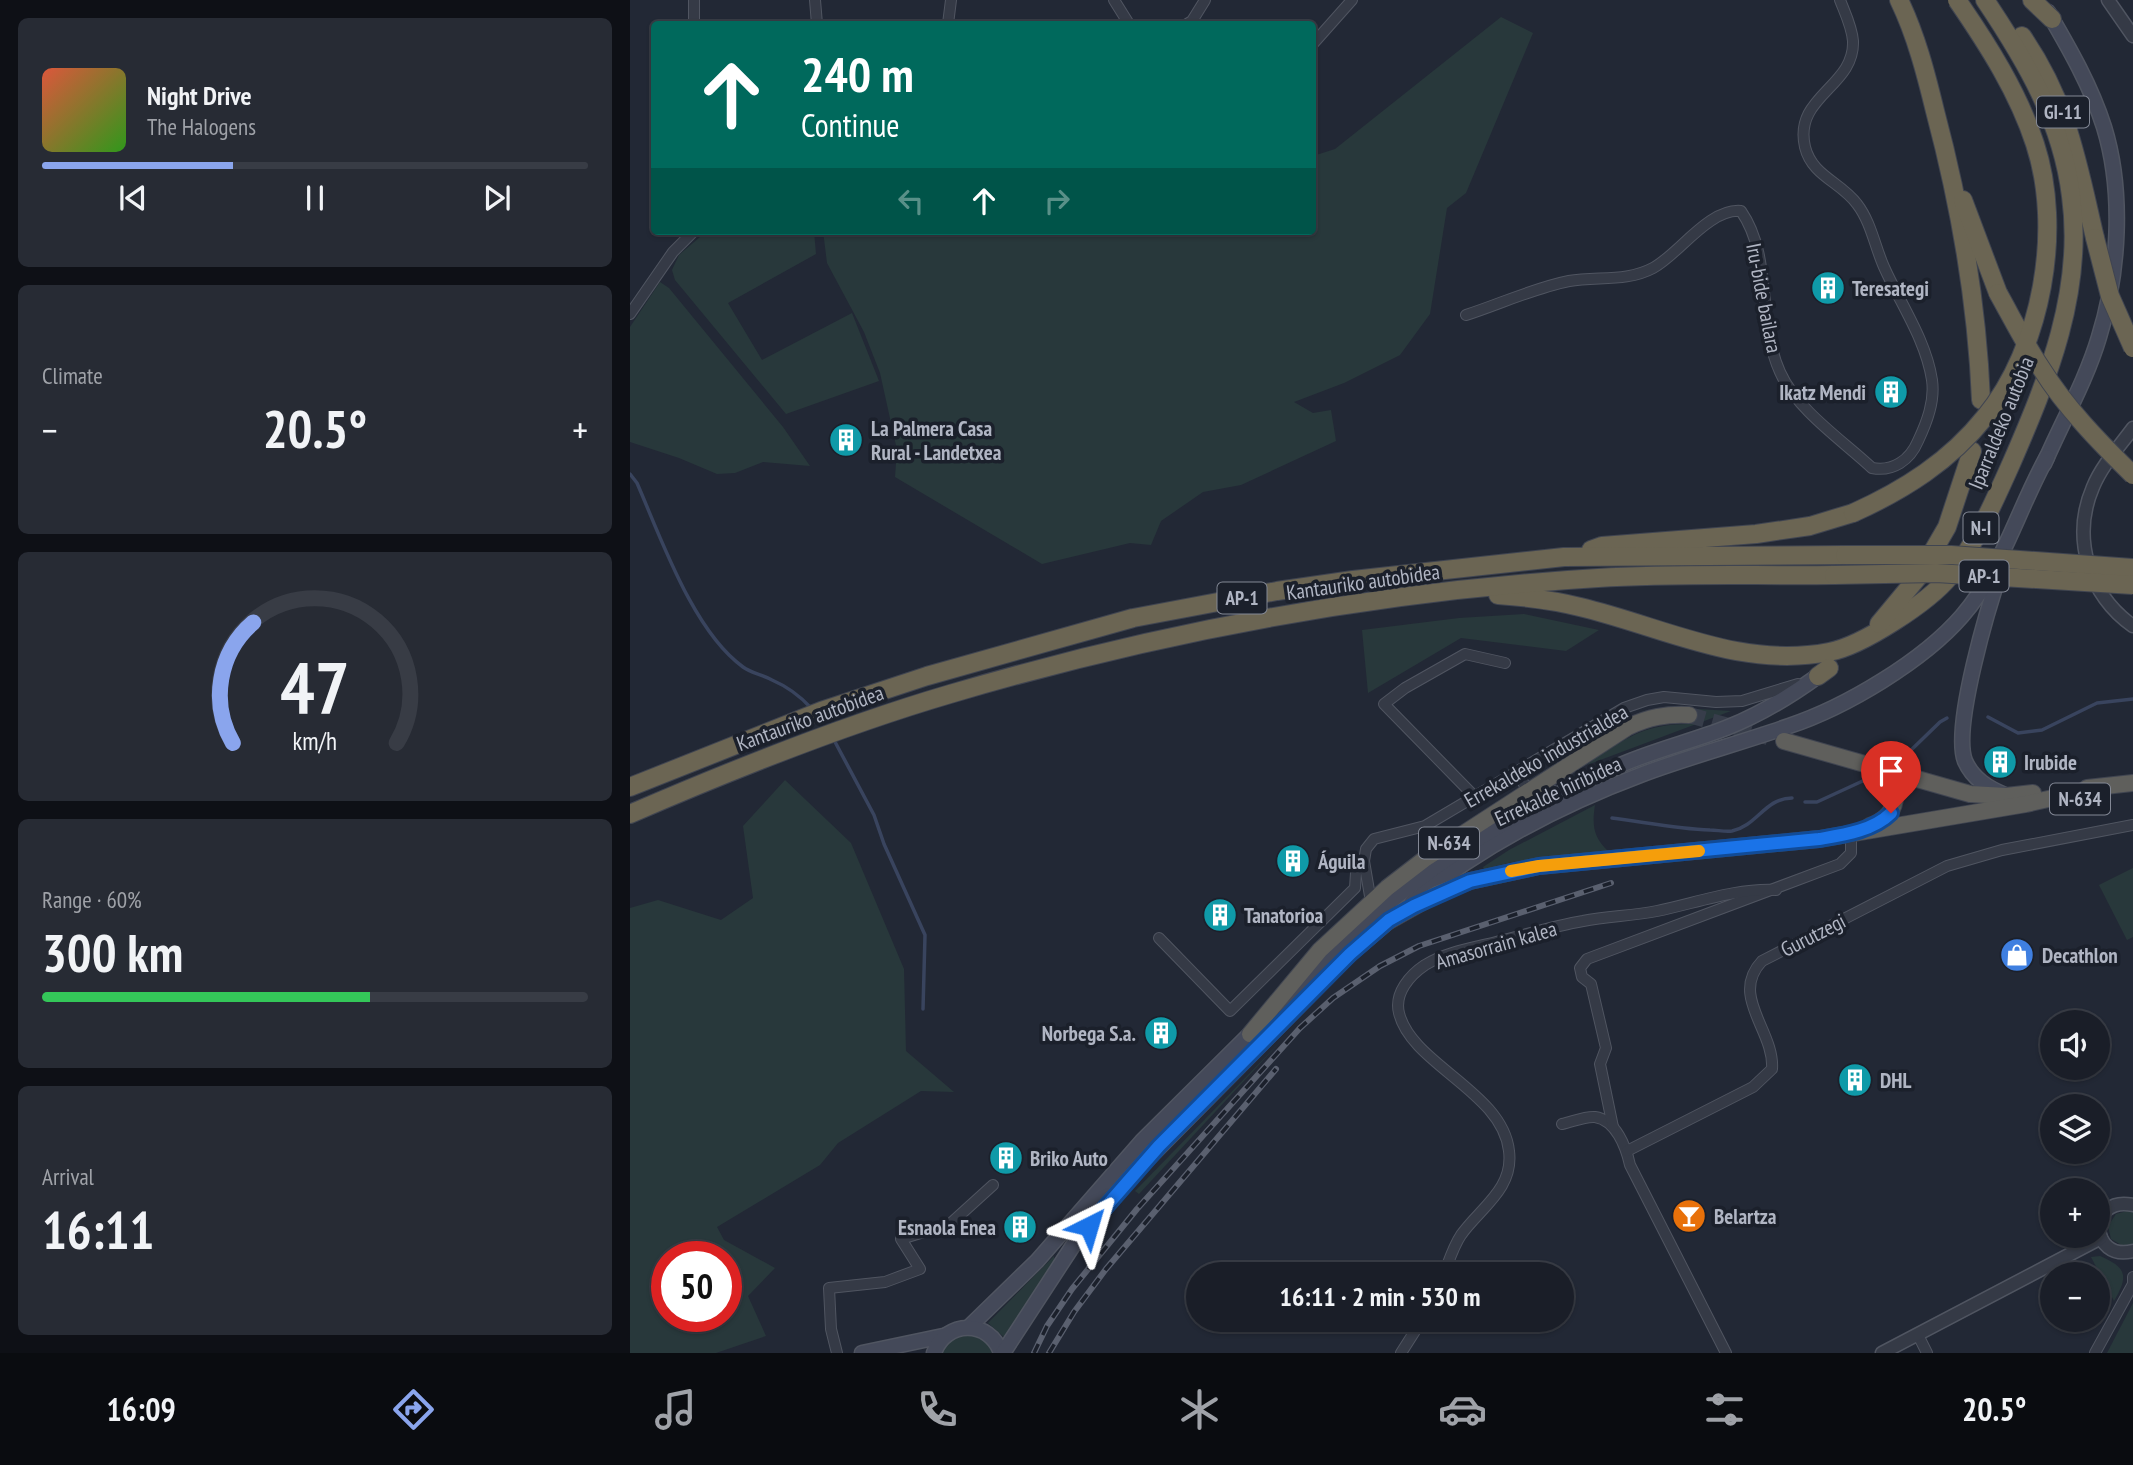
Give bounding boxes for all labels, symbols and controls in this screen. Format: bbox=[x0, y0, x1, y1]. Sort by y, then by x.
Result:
text: 240 m bbox=[801, 42, 914, 106]
icon: ahead bbox=[686, 49, 777, 140]
text: Night Drive bbox=[147, 79, 252, 112]
road number: GI-11 bbox=[2037, 96, 2089, 128]
text: Continue bbox=[801, 104, 900, 146]
text: The Halogens bbox=[147, 112, 256, 141]
icon: previous bbox=[114, 179, 152, 217]
icon: pause bbox=[296, 179, 334, 217]
icon: next bbox=[478, 179, 516, 217]
icon: left bbox=[892, 182, 930, 220]
icon: ahead bbox=[965, 182, 1003, 220]
icon: right bbox=[1038, 182, 1076, 220]
street label: Iru-bide bailara bbox=[1740, 241, 1788, 355]
building icon: Teresategi bbox=[1809, 269, 1847, 307]
place label: Teresategi bbox=[1852, 275, 1929, 302]
street label: Iparraldeko autobia bbox=[1962, 353, 2040, 493]
text: Climate bbox=[42, 361, 103, 390]
building icon: Ikatz Mendi bbox=[1872, 373, 1910, 411]
place label: Ikatz Mendi bbox=[1779, 379, 1866, 406]
text: 20.5° bbox=[263, 395, 367, 462]
text: − bbox=[42, 405, 58, 454]
text: + bbox=[572, 405, 588, 454]
place label: La Palmera Casa Rural - Landetxea bbox=[871, 415, 1002, 466]
building icon: La Palmera Casa Rural - Landetxea bbox=[827, 421, 865, 459]
road number: N-I bbox=[1964, 512, 1998, 544]
street label: Kantauriko autobidea bbox=[1285, 558, 1441, 606]
road number: AP-1 bbox=[1960, 561, 2008, 592]
road number: AP-1 bbox=[1218, 582, 1266, 614]
text: 47 bbox=[280, 639, 350, 733]
street label: Kantauriko autobidea bbox=[733, 679, 887, 757]
street label: Errekaldeko industrialdea bbox=[1459, 698, 1633, 814]
text: km/h bbox=[293, 724, 337, 756]
pin bbox=[1861, 741, 1921, 813]
building icon: Irubide bbox=[1981, 743, 2019, 781]
place label: Irubide bbox=[2024, 749, 2077, 776]
street label: Errekalde hiribidea bbox=[1490, 750, 1626, 832]
icon: arrive bbox=[1872, 752, 1910, 790]
road number: N-634 bbox=[2050, 784, 2110, 814]
road number: N-634 bbox=[1419, 828, 1479, 858]
building icon: Águila bbox=[1274, 842, 1312, 880]
place label: Águila bbox=[1317, 848, 1366, 875]
text: Range · 60% bbox=[42, 885, 142, 914]
building icon: Tanatorioa bbox=[1201, 896, 1239, 934]
place label: Tanatorioa bbox=[1244, 902, 1324, 929]
street label: Gurutzegi bbox=[1776, 907, 1850, 963]
street label: Amasorrain kalea bbox=[1432, 915, 1560, 975]
text: 300 km bbox=[42, 919, 183, 986]
shop icon: Decathlon bbox=[1998, 936, 2036, 974]
place label: Decathlon bbox=[2042, 942, 2118, 969]
map controls bbox=[2040, 1010, 2110, 1332]
button: sound bbox=[2040, 1010, 2110, 1080]
building icon: Norbega S.a. bbox=[1142, 1014, 1180, 1052]
place label: Norbega S.a. bbox=[1042, 1020, 1136, 1047]
building icon: DHL bbox=[1836, 1061, 1874, 1099]
place label: DHL bbox=[1880, 1067, 1911, 1094]
button: layers bbox=[2040, 1094, 2110, 1164]
building icon: Briko Auto bbox=[987, 1139, 1025, 1177]
place label: Briko Auto bbox=[1030, 1145, 1108, 1172]
text: Arrival bbox=[42, 1162, 94, 1191]
button: + bbox=[2040, 1178, 2110, 1248]
position arrow bbox=[1052, 1189, 1126, 1263]
text: 16:11 bbox=[42, 1196, 154, 1263]
bar icon: Belartza bbox=[1670, 1197, 1708, 1235]
place label: Belartza bbox=[1714, 1203, 1777, 1230]
building icon: Esnaola Enea bbox=[1001, 1208, 1039, 1246]
place label: Esnaola Enea bbox=[898, 1214, 996, 1241]
speed limit sign: 50 bbox=[651, 1241, 742, 1332]
button: − bbox=[2040, 1262, 2110, 1332]
text: 16:11 · 2 min · 530 m bbox=[1280, 1280, 1480, 1313]
icon: directions bbox=[389, 1385, 438, 1434]
icon: music bbox=[651, 1385, 700, 1434]
icon: phone bbox=[913, 1385, 962, 1434]
icon: climate bbox=[1175, 1385, 1224, 1434]
icon: car bbox=[1438, 1385, 1487, 1434]
icon: filters bbox=[1700, 1385, 1749, 1434]
text: 16:09 bbox=[107, 1388, 176, 1430]
text: 20.5° bbox=[1962, 1388, 2026, 1430]

